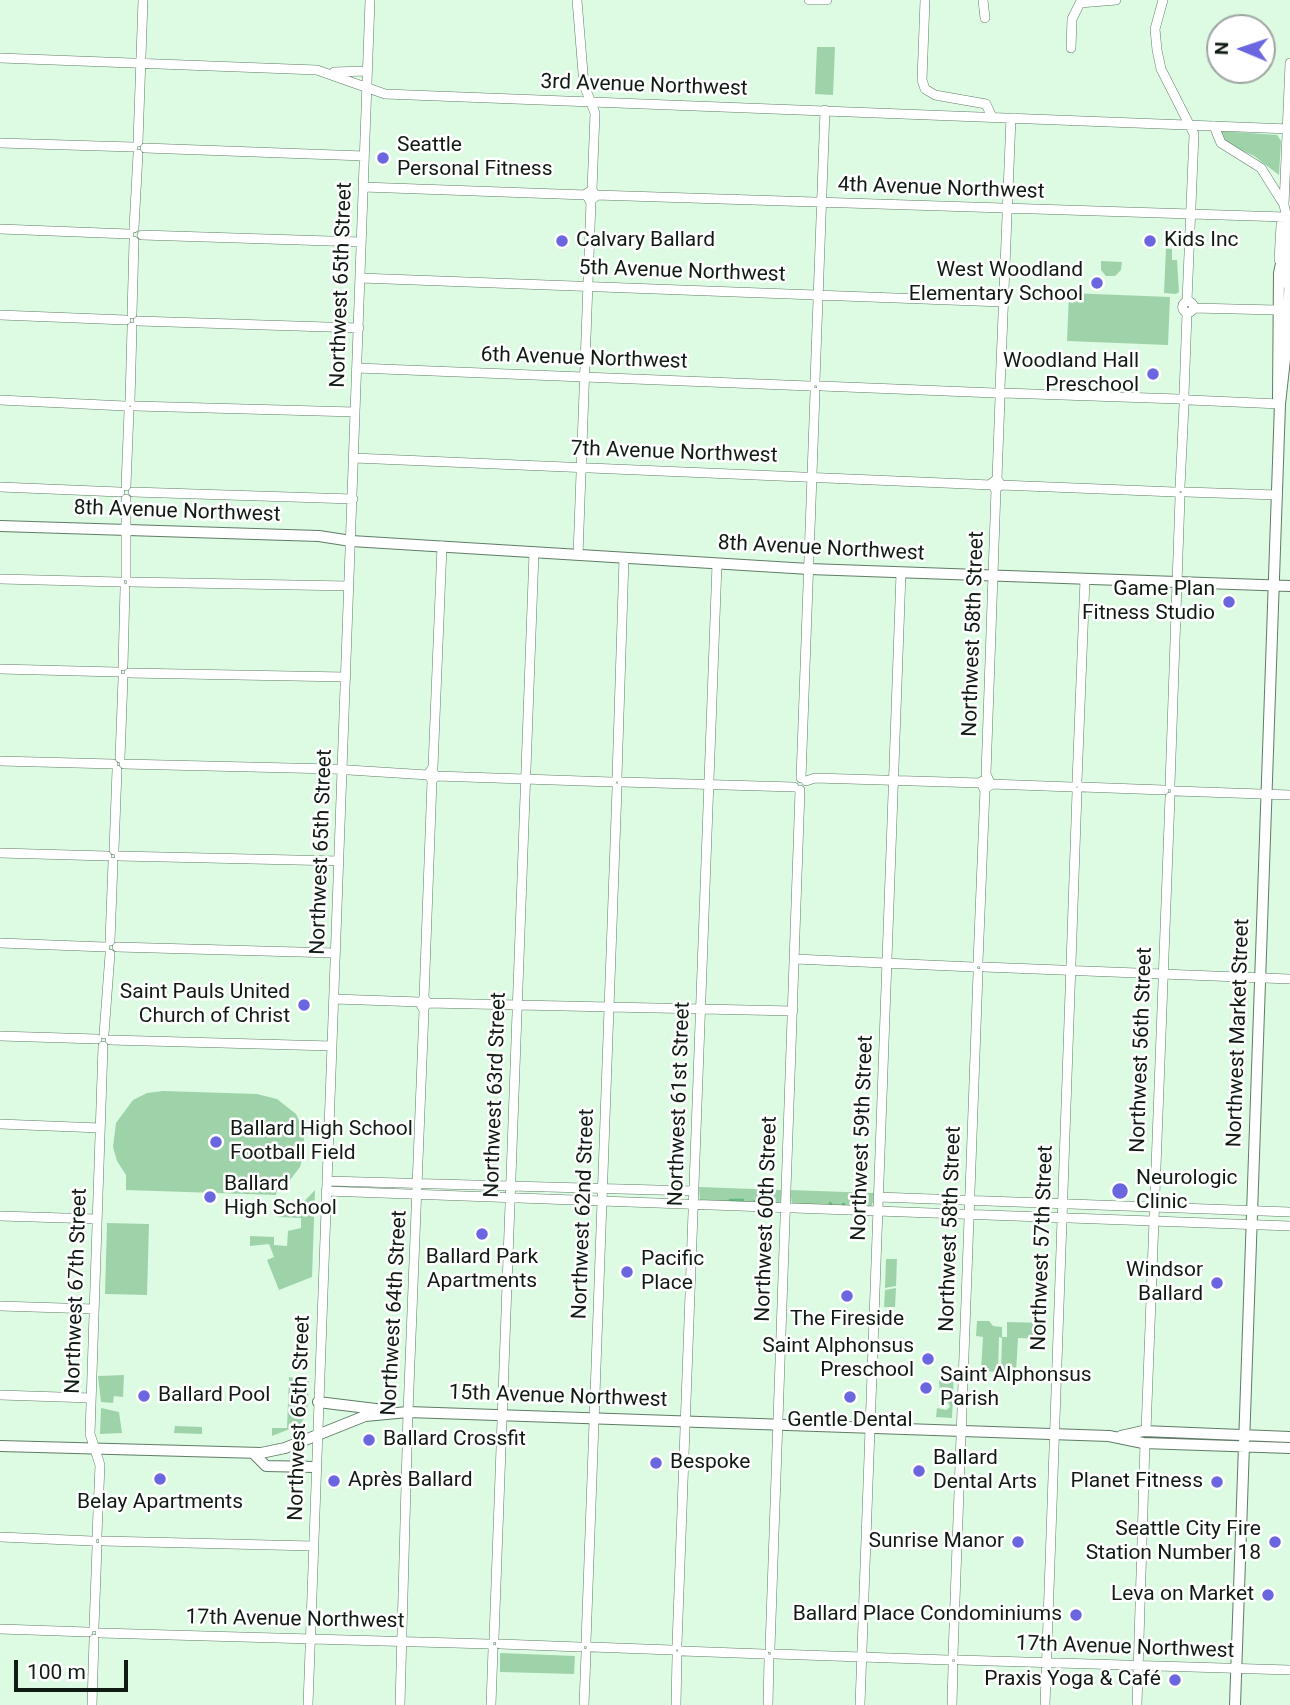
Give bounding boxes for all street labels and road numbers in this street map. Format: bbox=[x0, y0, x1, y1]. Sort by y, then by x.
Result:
street label: 3rd Avenue Northwest bbox=[540, 70, 748, 102]
street label: 4th Avenue Northwest bbox=[837, 173, 1045, 205]
street label: Northwest 65th Street bbox=[326, 182, 358, 388]
street label: 5th Avenue Northwest bbox=[578, 256, 786, 288]
street label: 6th Avenue Northwest bbox=[480, 343, 688, 375]
street label: 7th Avenue Northwest bbox=[570, 437, 778, 469]
street label: 8th Avenue Northwest bbox=[73, 496, 281, 528]
street label: 8th Avenue Northwest bbox=[717, 531, 925, 567]
street label: Northwest 58th Street bbox=[958, 531, 990, 737]
street label: Northwest 65th Street bbox=[306, 749, 338, 955]
street label: Northwest Market Street bbox=[1222, 918, 1256, 1148]
street label: Northwest 56th Street bbox=[1126, 947, 1158, 1153]
street label: Northwest 63rd Street bbox=[480, 992, 512, 1198]
street label: Northwest 61st Street bbox=[664, 1001, 696, 1207]
street label: Northwest 59th Street bbox=[847, 1035, 879, 1241]
street label: Northwest 62nd Street bbox=[568, 1108, 600, 1320]
street label: Northwest 60th Street bbox=[751, 1116, 783, 1322]
street label: Northwest 58th Street bbox=[935, 1126, 967, 1332]
street label: Northwest 57th Street bbox=[1027, 1145, 1059, 1351]
street label: Northwest 67th Street bbox=[61, 1188, 93, 1394]
street label: Northwest 64th Street bbox=[377, 1210, 413, 1416]
street label: Northwest 65th Street bbox=[284, 1315, 316, 1521]
street label: 15th Avenue Northwest bbox=[448, 1381, 668, 1413]
street label: 17th Avenue Northwest bbox=[185, 1605, 405, 1635]
street label: 17th Avenue Northwest bbox=[1015, 1632, 1235, 1664]

